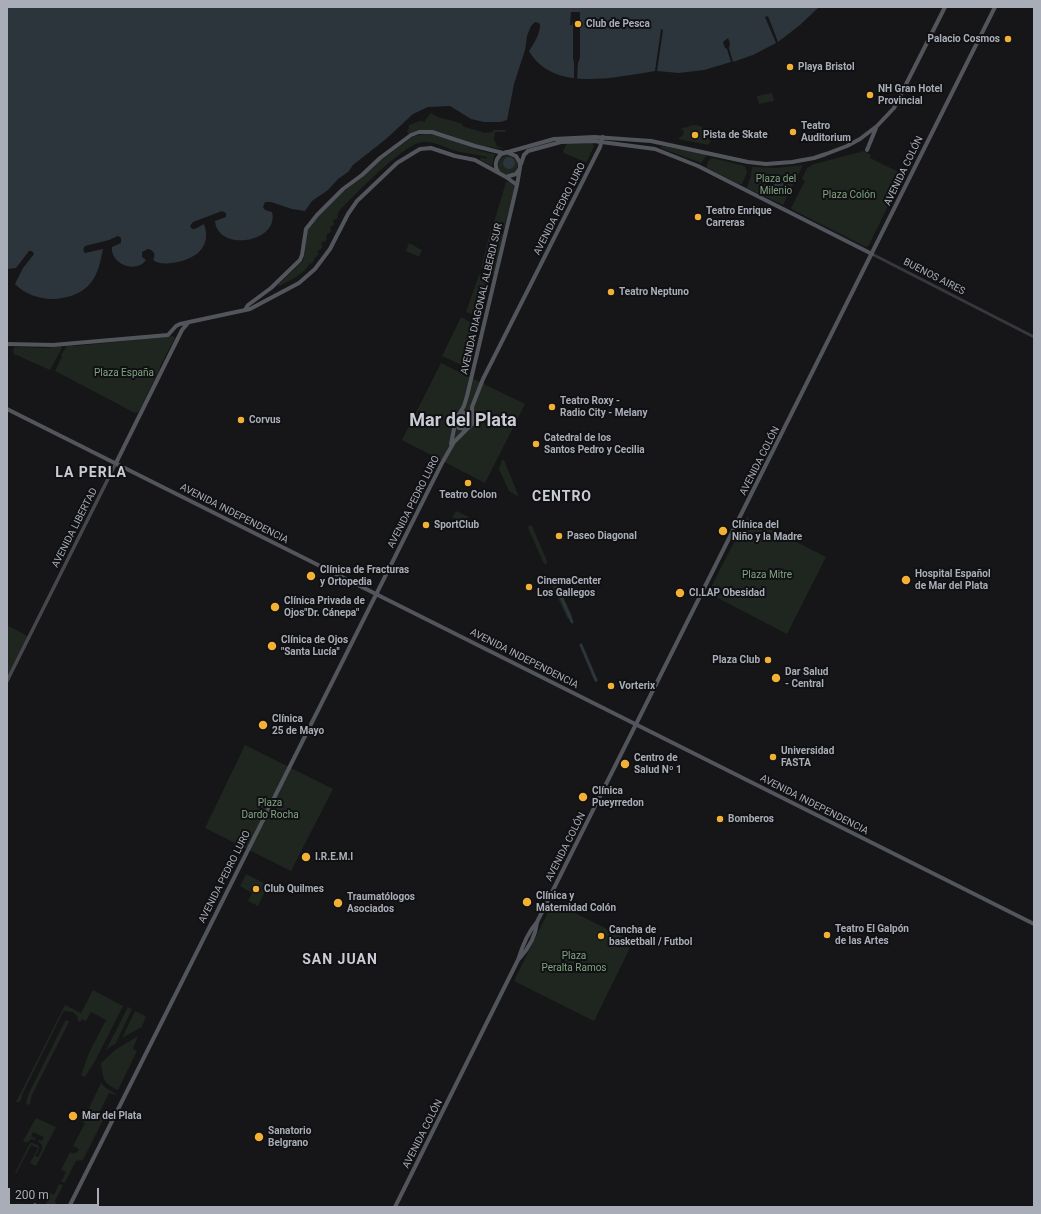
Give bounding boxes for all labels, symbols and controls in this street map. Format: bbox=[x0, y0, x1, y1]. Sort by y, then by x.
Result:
place label: Club de Pesca bbox=[586, 18, 650, 30]
marker: Club de Pesca bbox=[573, 19, 583, 29]
place label: Palacio Cosmos bbox=[928, 33, 1000, 45]
marker: Palacio Cosmos bbox=[1003, 34, 1013, 44]
place label: Playa Bristol bbox=[798, 61, 855, 73]
marker: Playa Bristol bbox=[785, 62, 795, 72]
place label: NH Gran Hotel Provincial bbox=[878, 83, 942, 106]
marker: NH Gran Hotel Provincial bbox=[865, 90, 875, 100]
place label: Teatro Auditorium bbox=[801, 120, 851, 144]
marker: Teatro Auditorium bbox=[788, 127, 798, 137]
place label: Pista de Skate bbox=[703, 129, 768, 141]
marker: Pista de Skate bbox=[690, 130, 700, 140]
street label: AVENIDA COLÓN bbox=[882, 134, 926, 208]
street label: AVENIDA PEDRO LURO bbox=[531, 161, 589, 257]
park label: Plaza del Milenio bbox=[756, 173, 796, 196]
park label: Plaza Colón bbox=[823, 189, 875, 201]
place label: Teatro Enrique Carreras bbox=[706, 205, 772, 228]
marker: Teatro Enrique Carreras bbox=[693, 212, 703, 222]
street label: AVENIDA DIAGONAL ALBERDI SUR bbox=[459, 222, 505, 376]
street label: BUENOS AIRES bbox=[901, 256, 967, 298]
place label: Teatro Neptuno bbox=[619, 286, 689, 298]
marker: Teatro Neptuno bbox=[606, 287, 616, 297]
park label: Plaza España bbox=[94, 367, 154, 379]
place label: Teatro Roxy - Radio City - Melany bbox=[560, 395, 647, 418]
marker: Teatro Roxy - Radio City - Melany bbox=[547, 402, 557, 412]
district label: Mar del Plata bbox=[409, 410, 517, 432]
place label: Corvus bbox=[249, 414, 281, 426]
marker: Corvus bbox=[236, 415, 246, 425]
street label: AVENIDA COLÓN bbox=[737, 424, 783, 498]
place label: Catedral de los Santos Pedro y Cecilia bbox=[544, 432, 645, 456]
marker: Catedral de los Santos Pedro y Cecilia bbox=[531, 439, 541, 449]
street label: AVENIDA PEDRO LURO bbox=[385, 454, 443, 550]
district label: LA PERLA bbox=[55, 465, 127, 481]
marker: Teatro Colon bbox=[463, 478, 473, 488]
street label: AVENIDA INDEPENDENCIA bbox=[178, 481, 290, 547]
street label: AVENIDA LIBERTAD bbox=[50, 486, 100, 570]
place label: Teatro Colon bbox=[439, 489, 497, 501]
district label: CENTRO bbox=[532, 489, 592, 505]
place label: SportClub bbox=[434, 519, 479, 531]
place label: Clínica del Niño y la Madre bbox=[732, 519, 802, 542]
marker: SportClub bbox=[421, 520, 431, 530]
marker: Clínica del Niño y la Madre bbox=[717, 525, 729, 537]
place label: Paseo Diagonal bbox=[567, 530, 637, 542]
marker: Paseo Diagonal bbox=[554, 531, 564, 541]
place label: Clínica de Fracturas y Ortopedia bbox=[320, 564, 409, 588]
place label: Hospital Español de Mar del Plata bbox=[915, 568, 991, 592]
park label: Plaza Mitre bbox=[742, 569, 792, 581]
marker: Clínica de Fracturas y Ortopedia bbox=[305, 570, 317, 582]
marker: Hospital Español de Mar del Plata bbox=[900, 574, 912, 586]
place label: CinemaCenter Los Gallegos bbox=[537, 575, 601, 598]
marker: CinemaCenter Los Gallegos bbox=[524, 582, 534, 592]
marker: CI.LAP Obesidad bbox=[674, 587, 686, 599]
place label: CI.LAP Obesidad bbox=[689, 587, 765, 599]
place label: Clínica Privada de Ojos"Dr. Cánepa" bbox=[284, 595, 365, 618]
marker: Clínica Privada de Ojos"Dr. Cánepa" bbox=[269, 601, 281, 613]
street label: AVENIDA INDEPENDENCIA bbox=[468, 626, 580, 692]
place label: Clínica de Ojos "Santa Lucía" bbox=[281, 634, 348, 658]
marker: Clínica de Ojos "Santa Lucía" bbox=[266, 640, 278, 652]
place label: Plaza Club bbox=[712, 654, 760, 666]
marker: Plaza Club bbox=[763, 655, 773, 665]
place label: Dar Salud - Central bbox=[785, 666, 828, 690]
marker: Dar Salud - Central bbox=[770, 672, 782, 684]
place label: Vorterix bbox=[619, 680, 655, 692]
marker: Vorterix bbox=[606, 681, 616, 691]
place label: Clínica 25 de Mayo bbox=[272, 713, 324, 736]
marker: Clínica 25 de Mayo bbox=[257, 719, 269, 731]
place label: Universidad FASTA bbox=[781, 745, 834, 768]
place label: Centro de Salud Nº 1 bbox=[634, 752, 682, 776]
marker: Universidad FASTA bbox=[768, 752, 778, 762]
marker: Centro de Salud Nº 1 bbox=[619, 758, 631, 770]
street label: AVENIDA INDEPENDENCIA bbox=[758, 772, 870, 838]
place label: Clínica Pueyrredon bbox=[592, 785, 644, 808]
marker: Clínica Pueyrredon bbox=[577, 791, 589, 803]
park label: Plaza Dardo Rocha bbox=[241, 797, 299, 820]
street label: AVENIDA COLÓN bbox=[543, 810, 589, 884]
place label: Bomberos bbox=[728, 813, 774, 825]
marker: Bomberos bbox=[715, 814, 725, 824]
street label: AVENIDA PEDRO LURO bbox=[196, 829, 254, 925]
marker: I.R.E.M.I bbox=[300, 851, 312, 863]
place label: I.R.E.M.I bbox=[315, 851, 353, 863]
place label: Club Quilmes bbox=[264, 883, 324, 895]
marker: Club Quilmes bbox=[251, 884, 261, 894]
place label: Clínica y Maternidad Colón bbox=[536, 890, 616, 914]
place label: Traumatólogos Asociados bbox=[347, 891, 415, 914]
marker: Clínica y Maternidad Colón bbox=[521, 896, 533, 908]
marker: Traumatólogos Asociados bbox=[332, 897, 344, 909]
place label: Teatro El Galpón de las Artes bbox=[835, 923, 909, 946]
place label: Cancha de basketball / Futbol bbox=[609, 924, 692, 948]
marker: Teatro El Galpón de las Artes bbox=[822, 930, 832, 940]
marker: Cancha de basketball / Futbol bbox=[596, 931, 606, 941]
park label: Plaza Peralta Ramos bbox=[541, 950, 607, 974]
district label: SAN JUAN bbox=[302, 952, 378, 968]
street label: AVENIDA COLÓN bbox=[400, 1097, 446, 1171]
marker: Mar del Plata bbox=[67, 1110, 79, 1122]
place label: Mar del Plata bbox=[82, 1110, 142, 1122]
place label: Sanatorio Belgrano bbox=[268, 1125, 311, 1148]
marker: Sanatorio Belgrano bbox=[253, 1131, 265, 1143]
scale bar bbox=[10, 1180, 101, 1206]
text: 200 m bbox=[15, 1188, 49, 1202]

